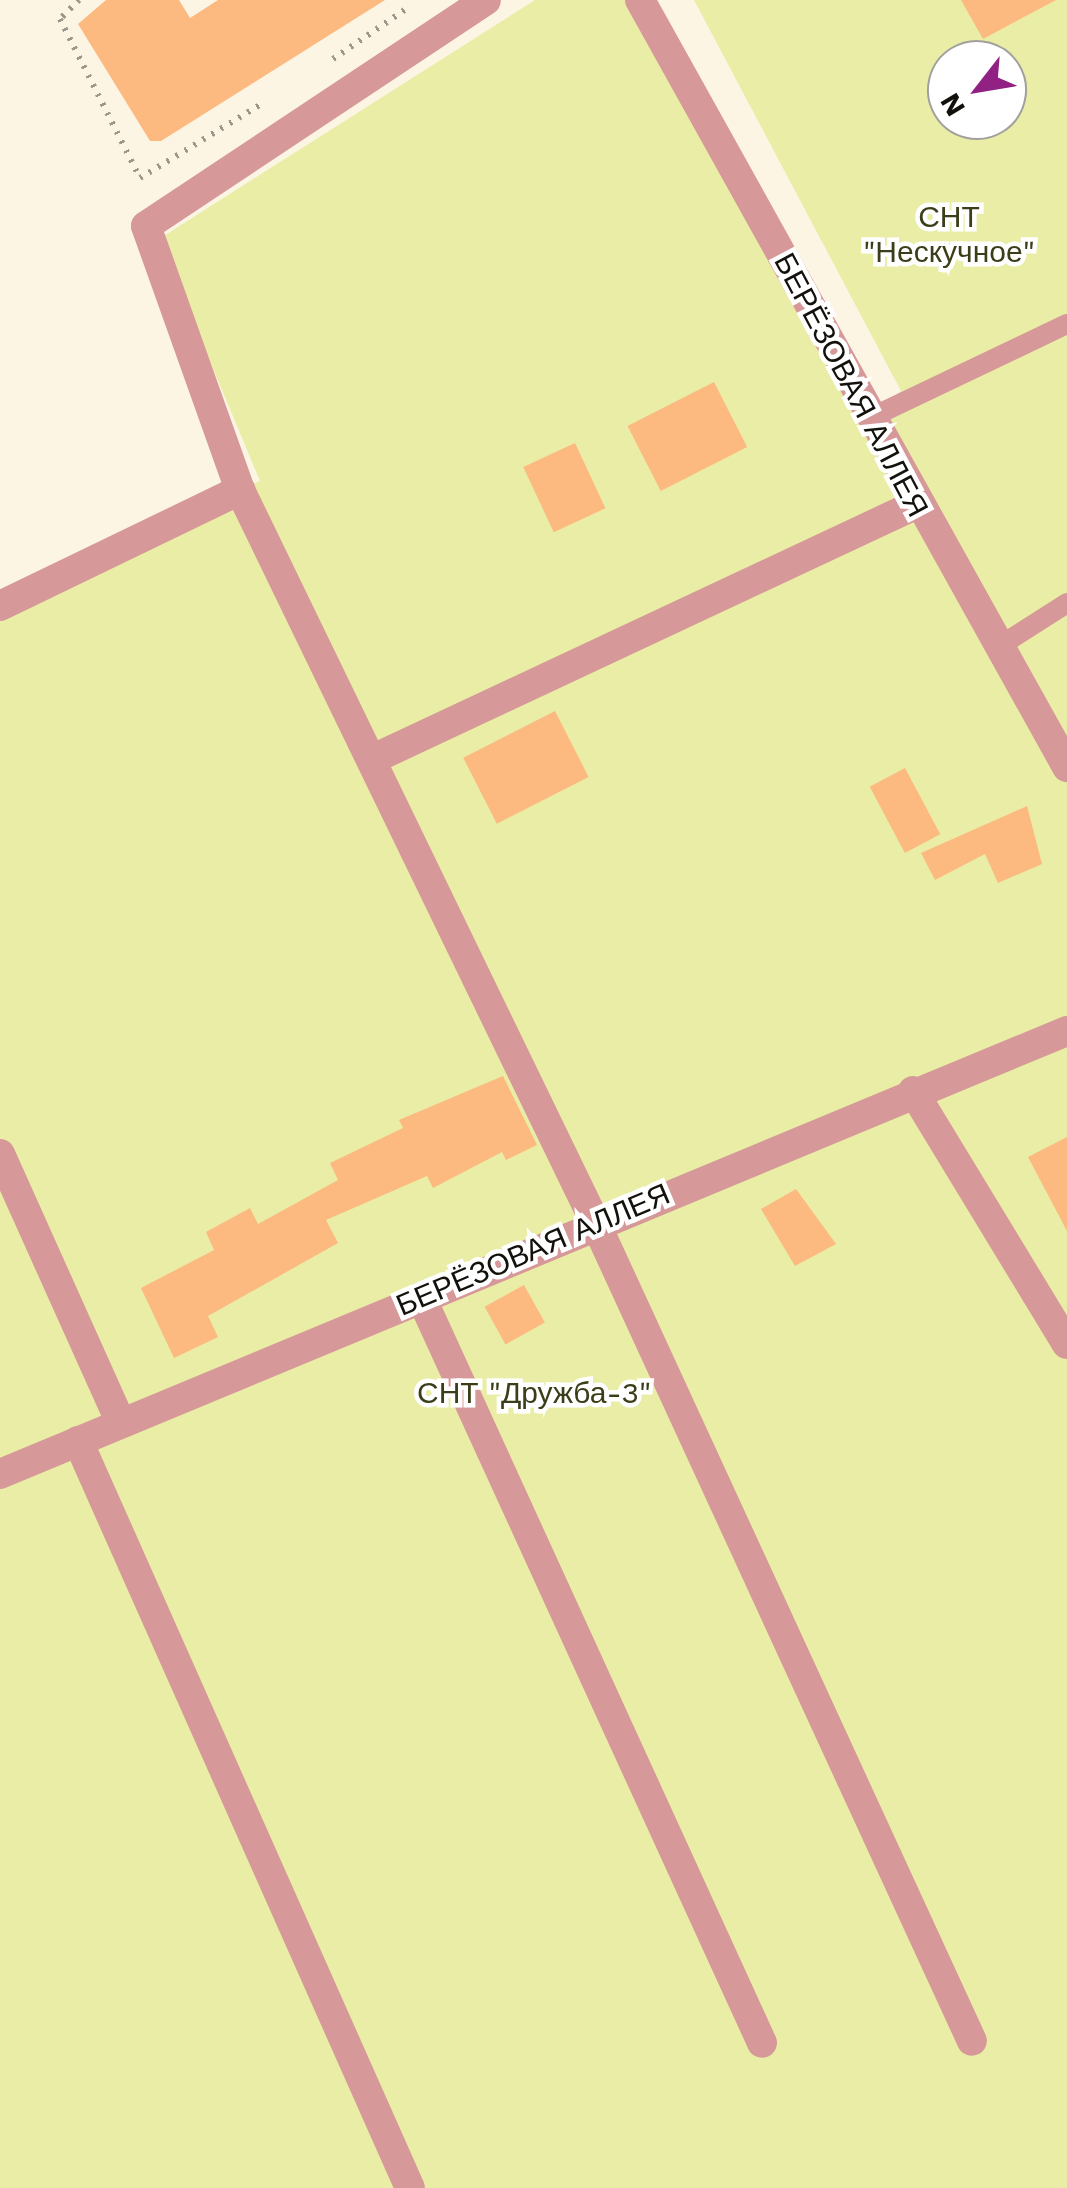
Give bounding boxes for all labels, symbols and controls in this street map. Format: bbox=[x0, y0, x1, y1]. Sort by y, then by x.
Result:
north arrow bbox=[927, 40, 1027, 140]
text: N bbox=[933, 87, 972, 122]
park label: СНТ "Нескучное" bbox=[863, 199, 1035, 270]
street label: БЕРЁЗОВАЯ АЛЛЕЯ bbox=[766, 247, 936, 523]
street label: БЕРЁЗОВАЯ АЛЛЕЯ bbox=[391, 1176, 675, 1324]
park label: СНТ "Дружба-3" bbox=[417, 1375, 651, 1411]

